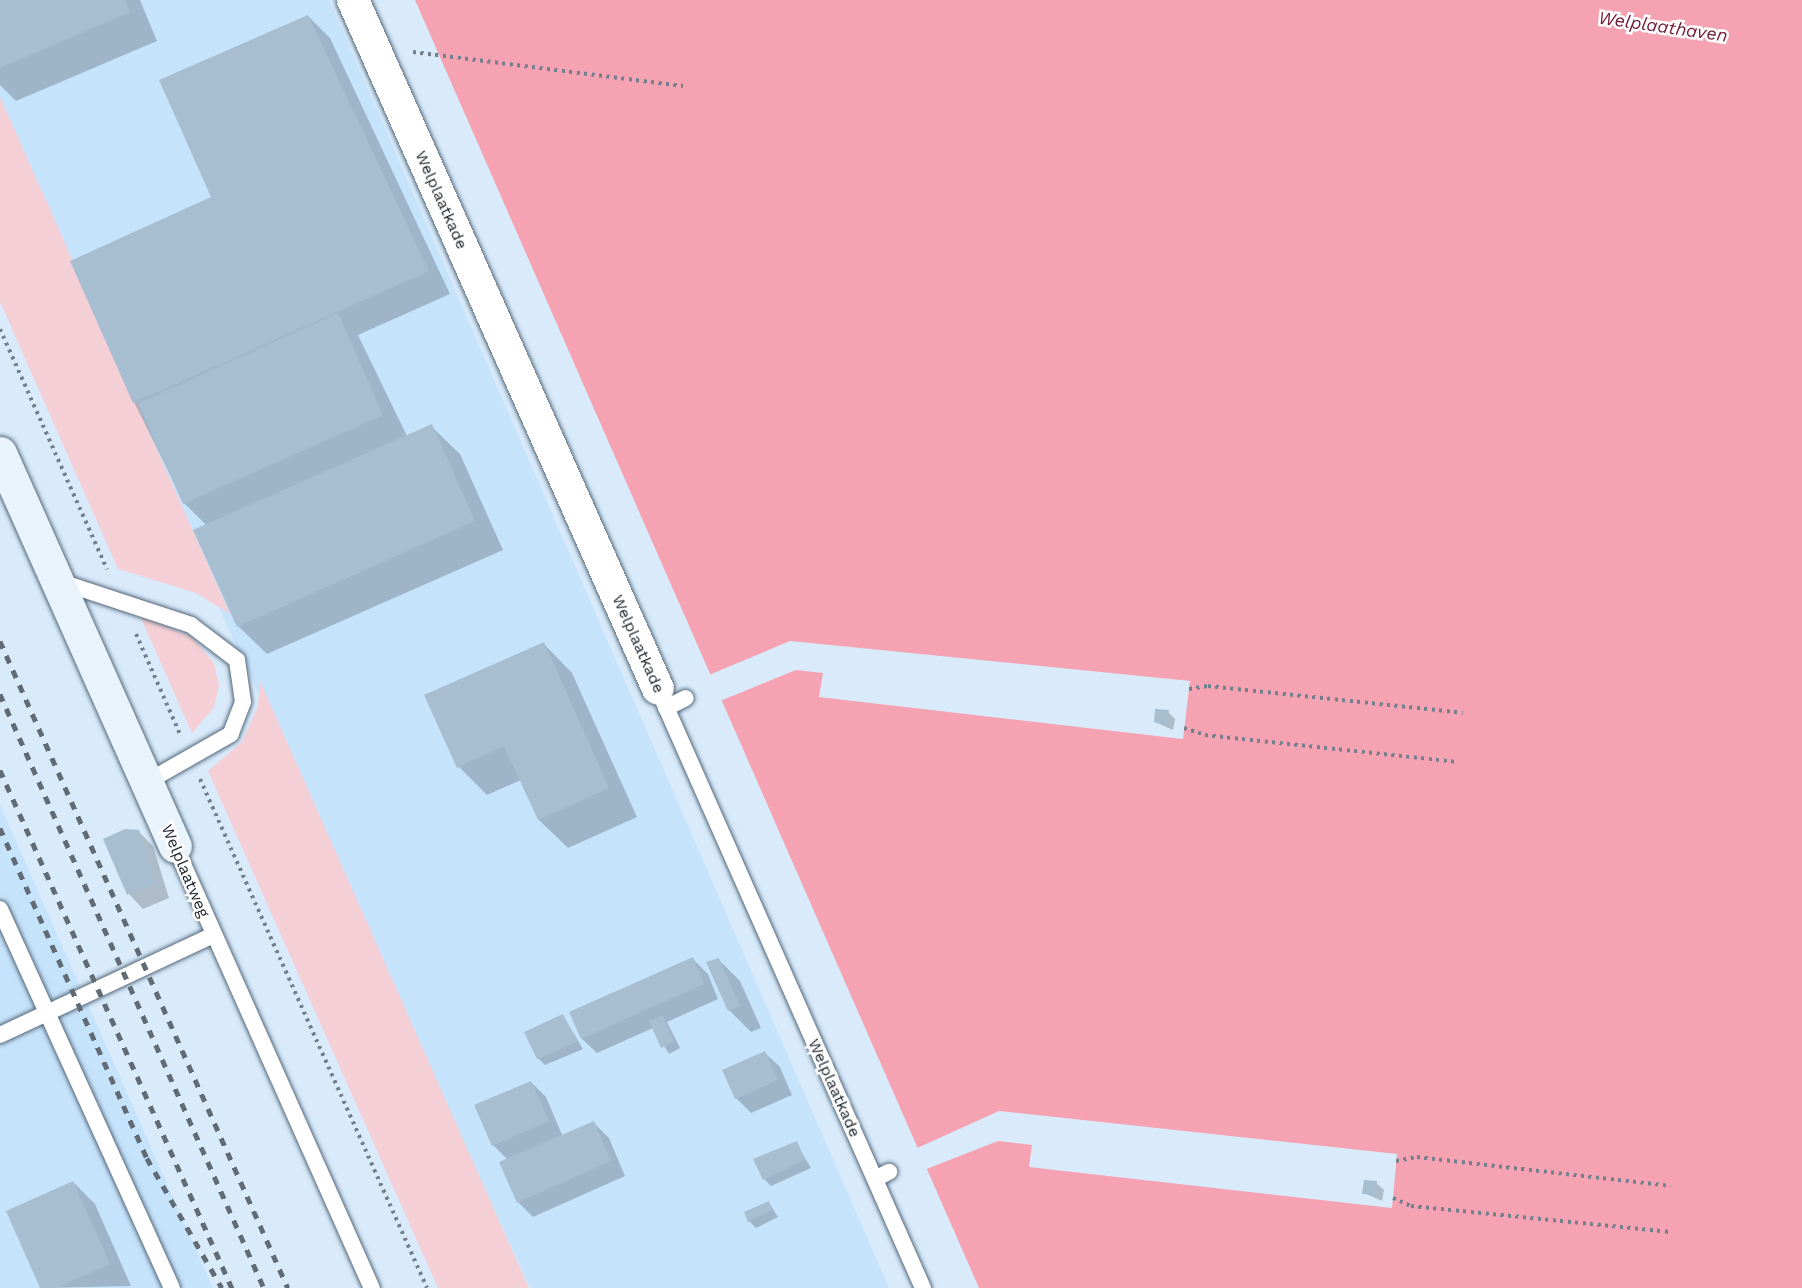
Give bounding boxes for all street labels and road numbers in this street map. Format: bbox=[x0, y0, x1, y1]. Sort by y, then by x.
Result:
street label: Welplaatkade bbox=[411, 148, 471, 252]
street label: Welplaatkade bbox=[608, 592, 668, 696]
street label: Welplaatweg bbox=[157, 822, 213, 920]
street label: Welplaatkade bbox=[804, 1036, 864, 1140]

